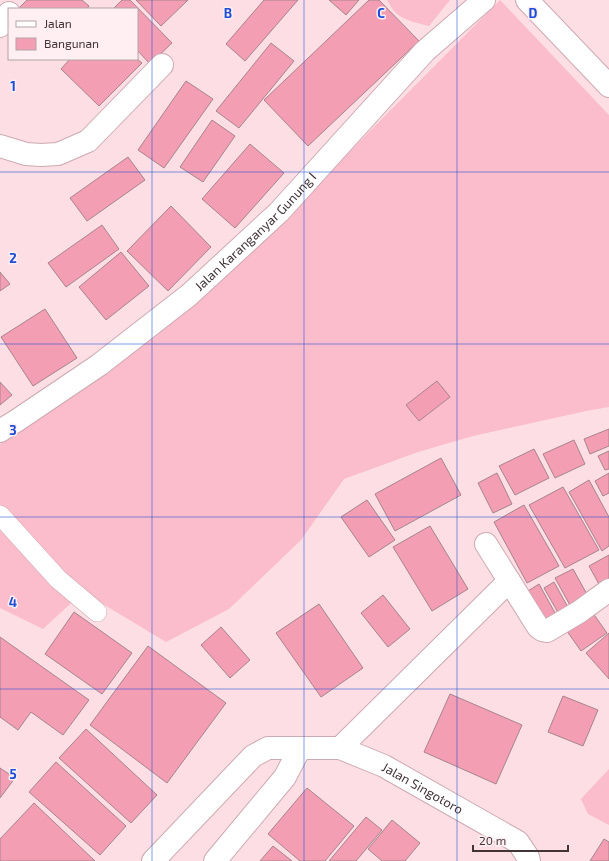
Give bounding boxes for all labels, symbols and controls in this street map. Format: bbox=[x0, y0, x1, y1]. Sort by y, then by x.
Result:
text: B bbox=[224, 5, 232, 21]
text: C bbox=[377, 5, 385, 21]
text: D bbox=[529, 5, 538, 21]
legend bbox=[8, 8, 138, 60]
text: Jalan bbox=[44, 16, 72, 30]
text: Bangunan bbox=[44, 36, 99, 50]
text: 1 bbox=[10, 78, 16, 94]
street label: Jalan Karanganyar Gunung I bbox=[191, 169, 319, 294]
text: 2 bbox=[9, 250, 17, 266]
text: 3 bbox=[9, 422, 17, 438]
text: 4 bbox=[9, 594, 17, 610]
street label: Jalan Singotoro bbox=[379, 759, 466, 817]
text: 5 bbox=[9, 766, 17, 782]
scale bar bbox=[473, 827, 568, 853]
text: 20 m bbox=[479, 833, 506, 847]

